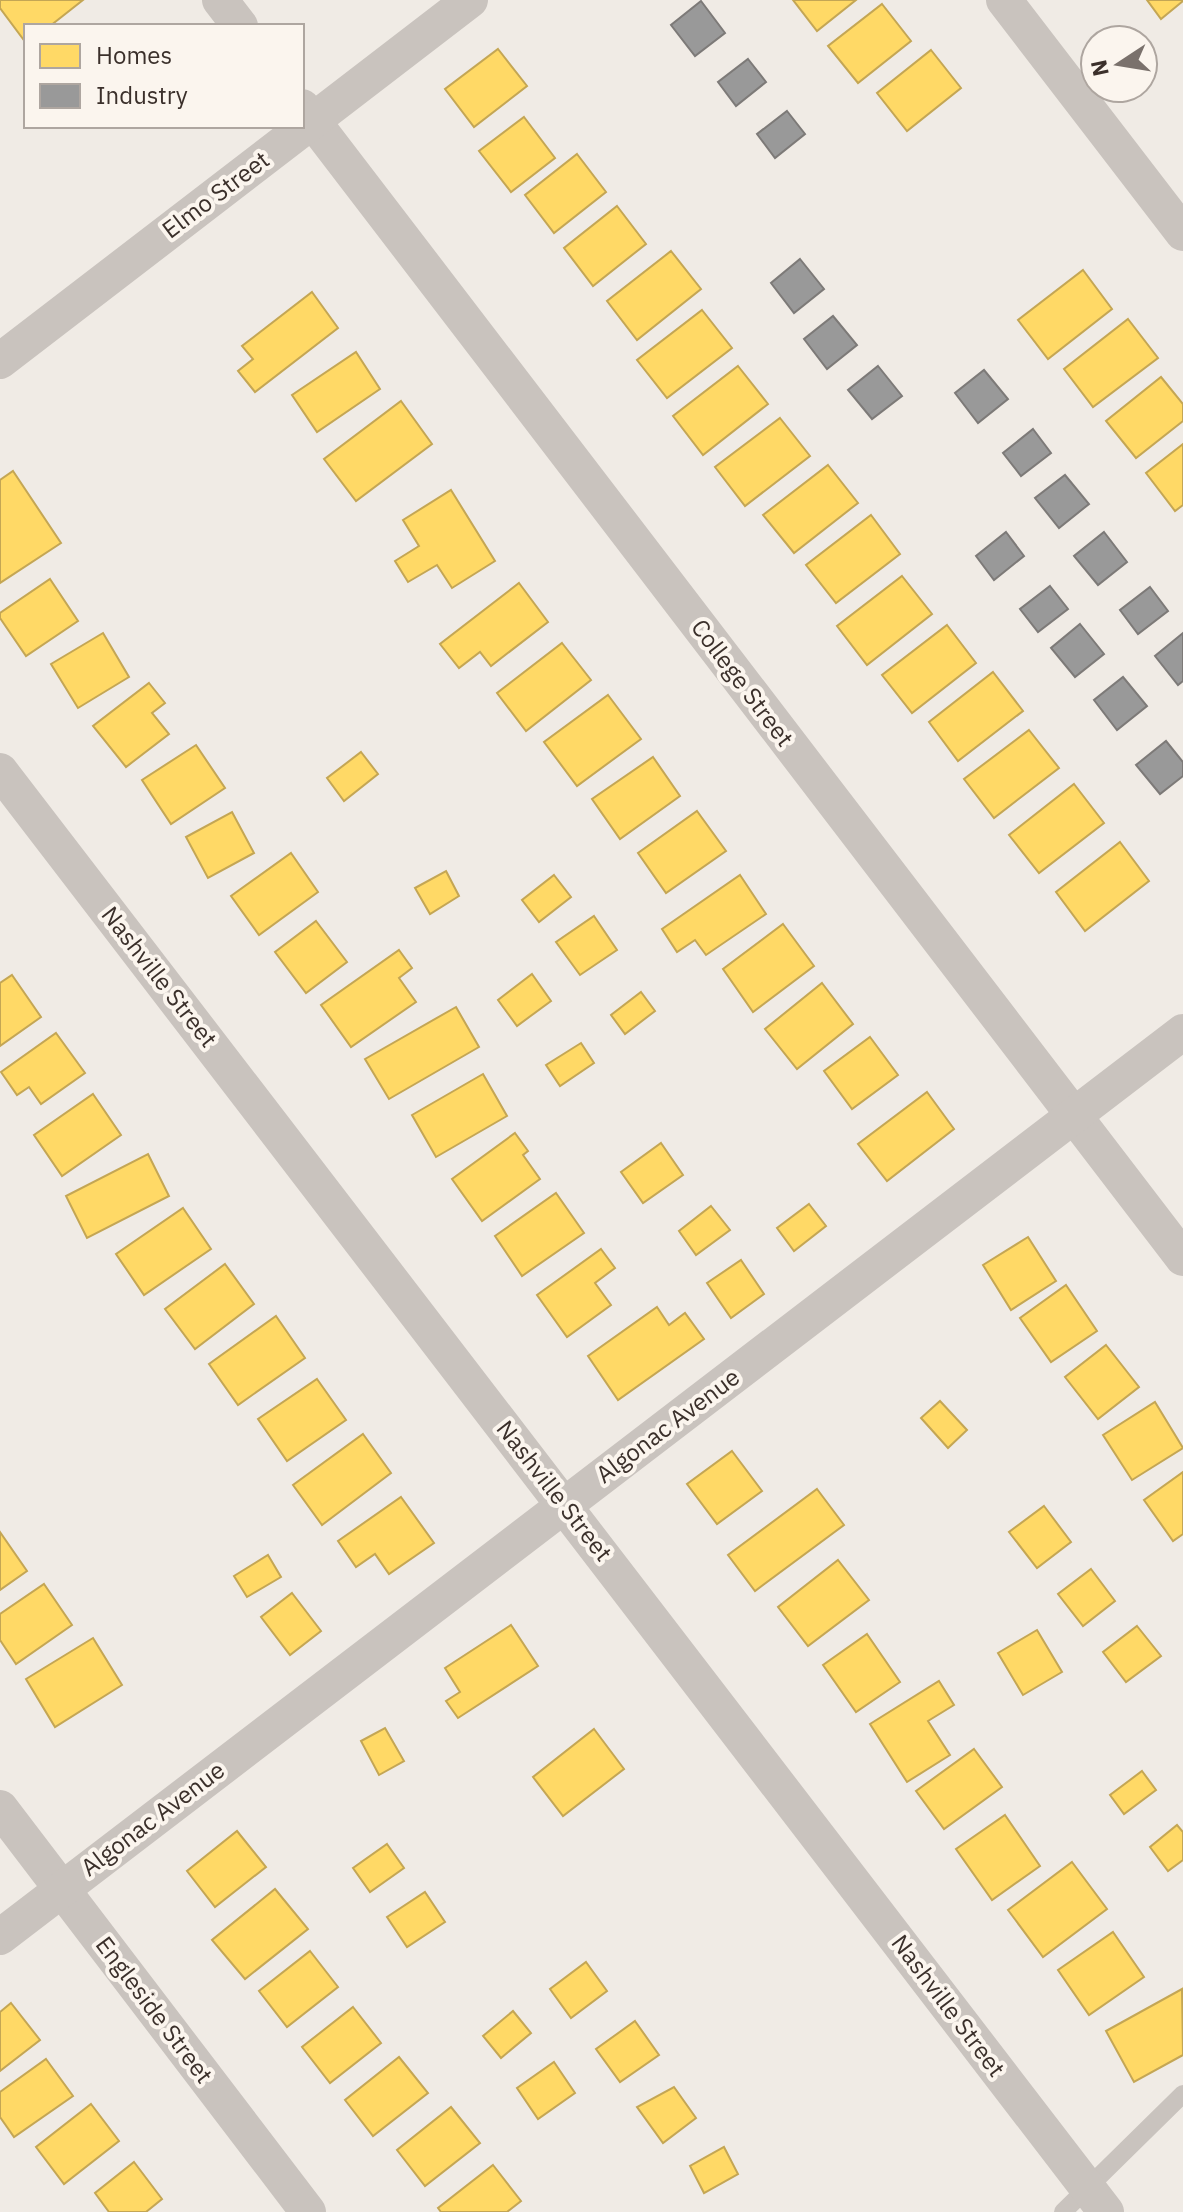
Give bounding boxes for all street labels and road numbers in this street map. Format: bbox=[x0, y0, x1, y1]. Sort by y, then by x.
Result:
street label: Elmo Street bbox=[155, 143, 276, 245]
street label: College Street bbox=[684, 612, 801, 753]
street label: Nashville Street bbox=[95, 899, 225, 1053]
street label: Algonac Avenue bbox=[589, 1361, 746, 1490]
street label: Nashville Street bbox=[490, 1413, 620, 1567]
street label: Algonac Avenue bbox=[74, 1754, 231, 1883]
street label: Nashville Street bbox=[885, 1928, 1013, 2083]
street label: Engleside Street bbox=[89, 1929, 221, 2089]

